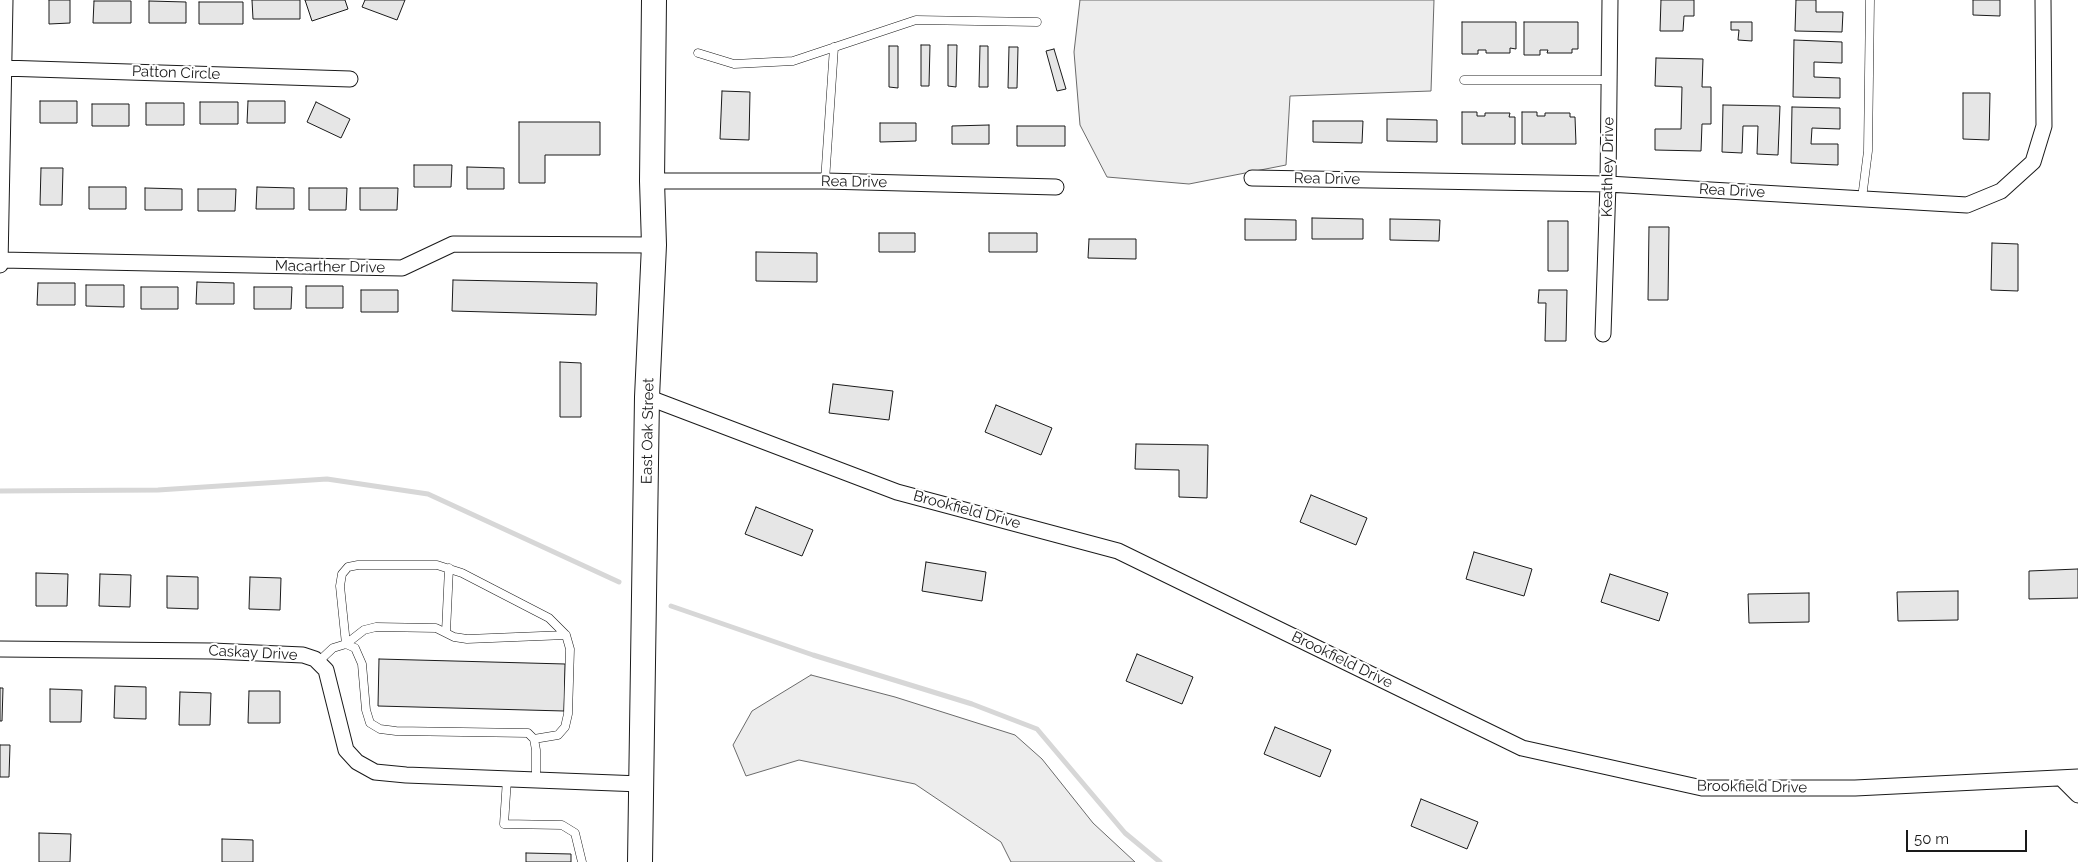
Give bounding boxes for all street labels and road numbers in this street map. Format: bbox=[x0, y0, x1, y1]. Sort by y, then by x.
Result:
street label: Patton Circle bbox=[131, 62, 221, 84]
street label: Keathley Drive bbox=[1598, 117, 1618, 217]
street label: Rea Drive bbox=[1294, 169, 1360, 189]
street label: Rea Drive bbox=[821, 172, 887, 192]
street label: Rea Drive bbox=[1699, 180, 1765, 202]
street label: Macarther Drive bbox=[275, 257, 385, 277]
street label: East Oak Street bbox=[638, 378, 658, 484]
street label: Brookfield Drive bbox=[911, 487, 1023, 533]
street label: Brookfield Drive bbox=[1289, 628, 1395, 692]
street label: Caskay Drive bbox=[208, 642, 298, 664]
street label: Brookfield Drive bbox=[1697, 777, 1807, 797]

